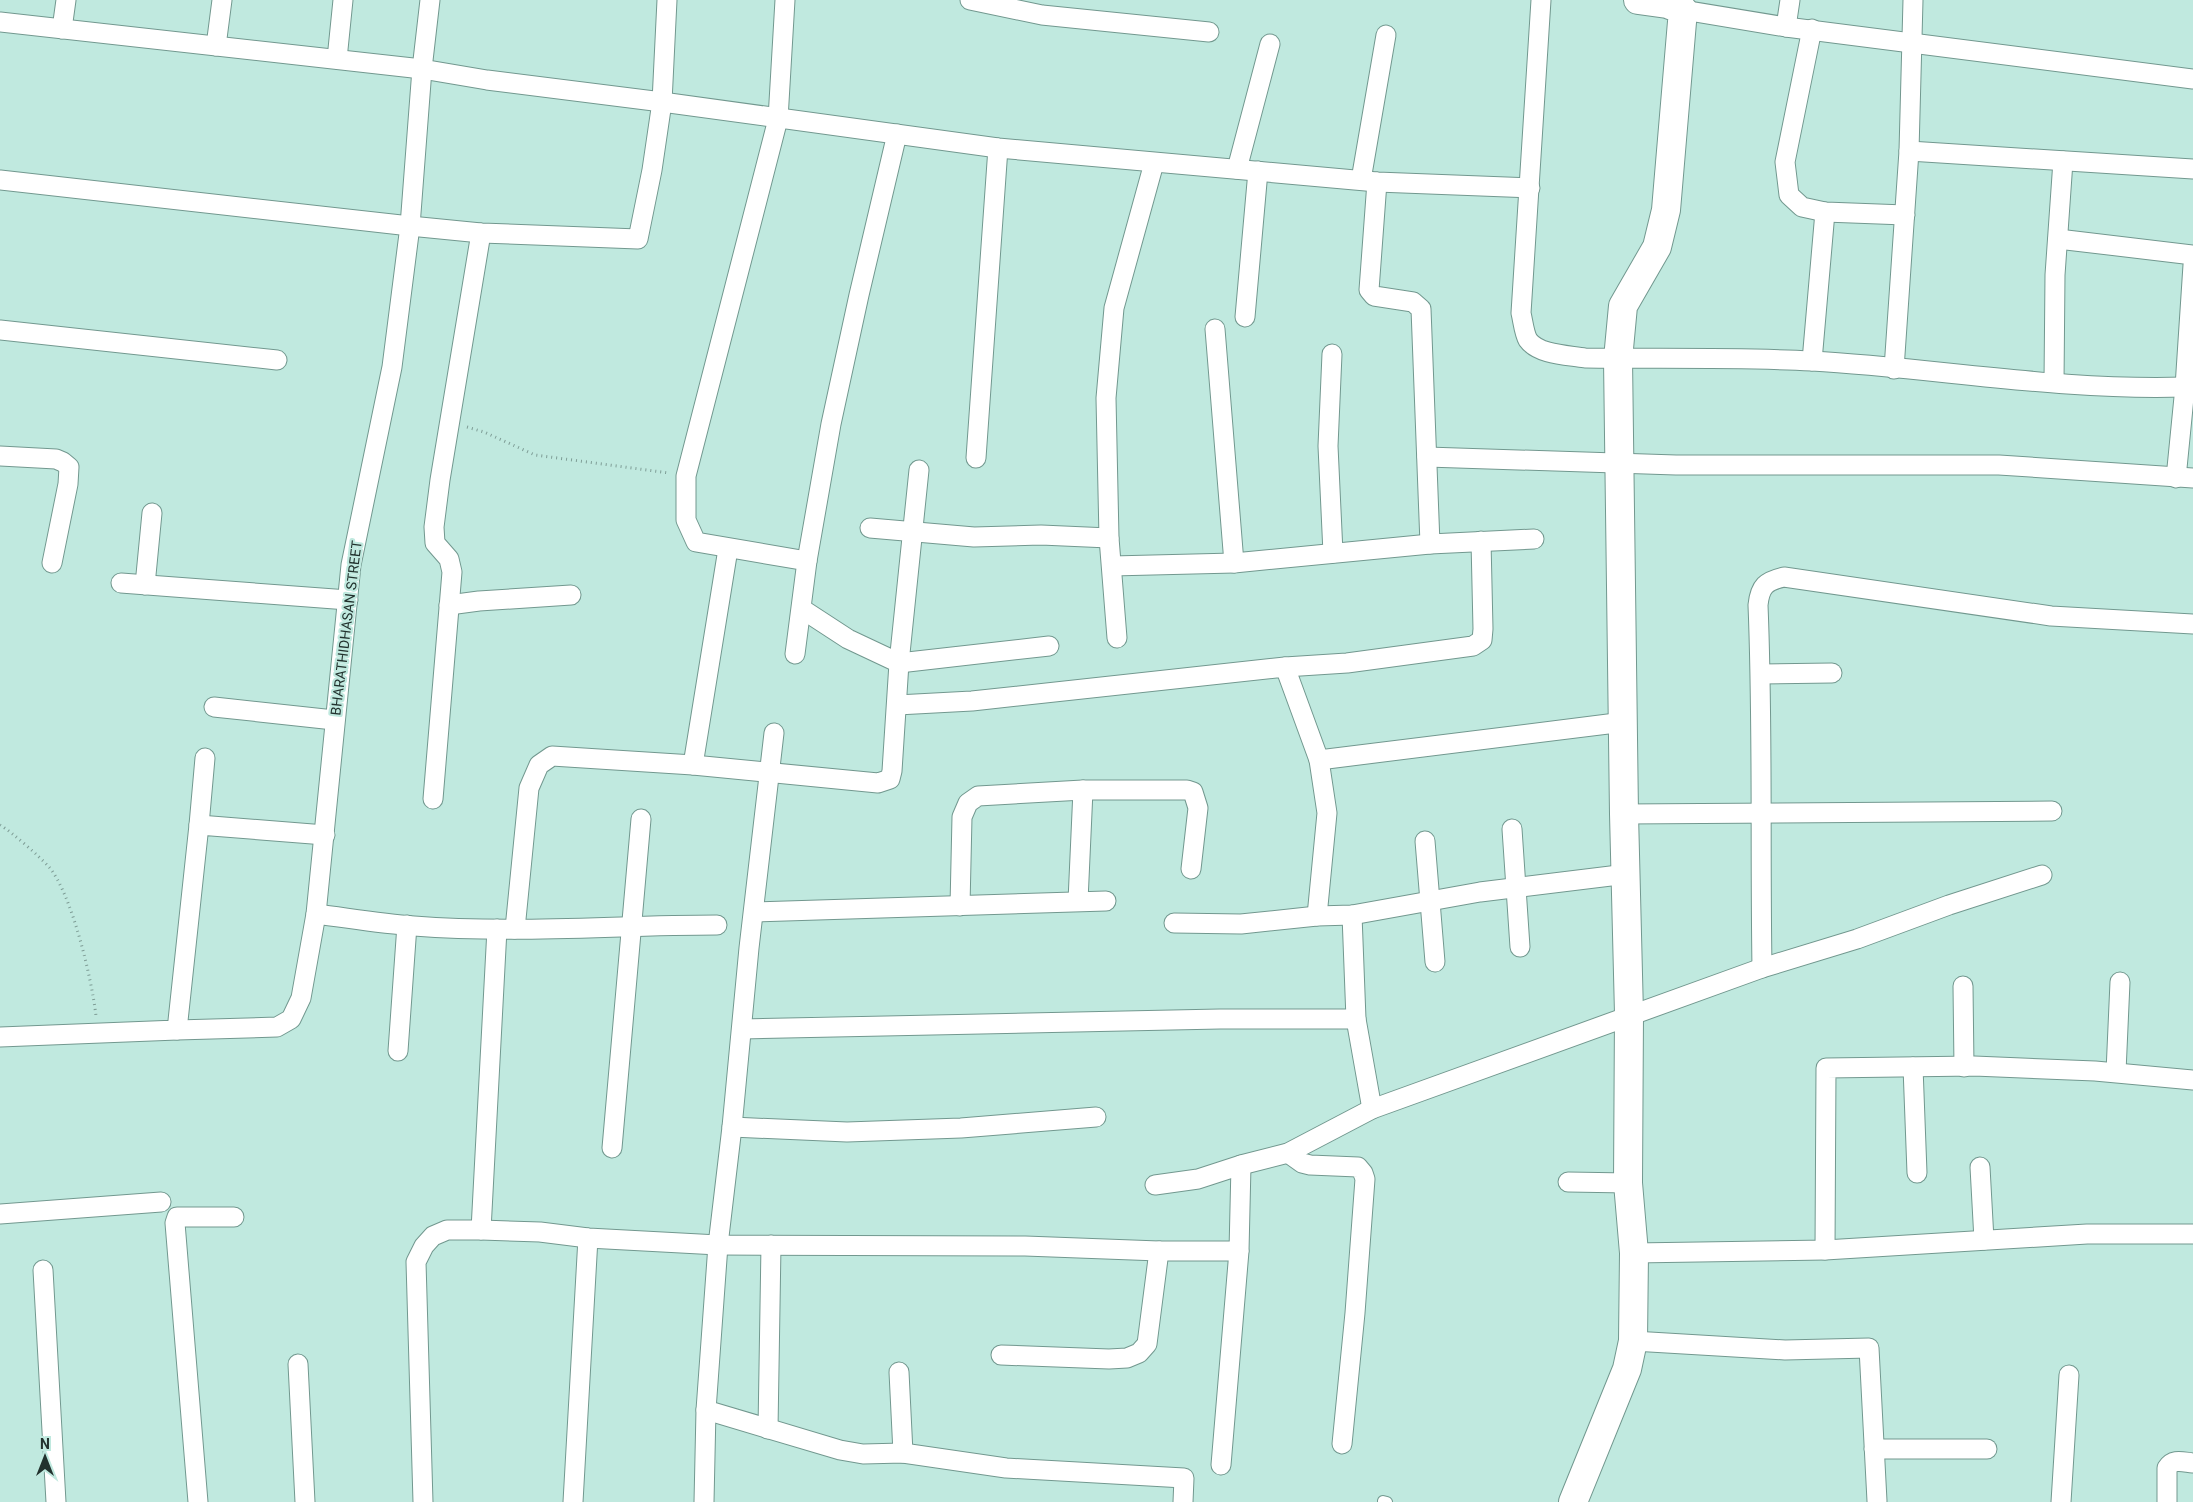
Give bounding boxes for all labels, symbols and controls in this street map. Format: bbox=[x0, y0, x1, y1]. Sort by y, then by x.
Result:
street label: BHARATHIDHASAN STREET bbox=[327, 539, 365, 716]
north arrow bbox=[20, 1432, 70, 1482]
text: N bbox=[40, 1436, 50, 1452]

